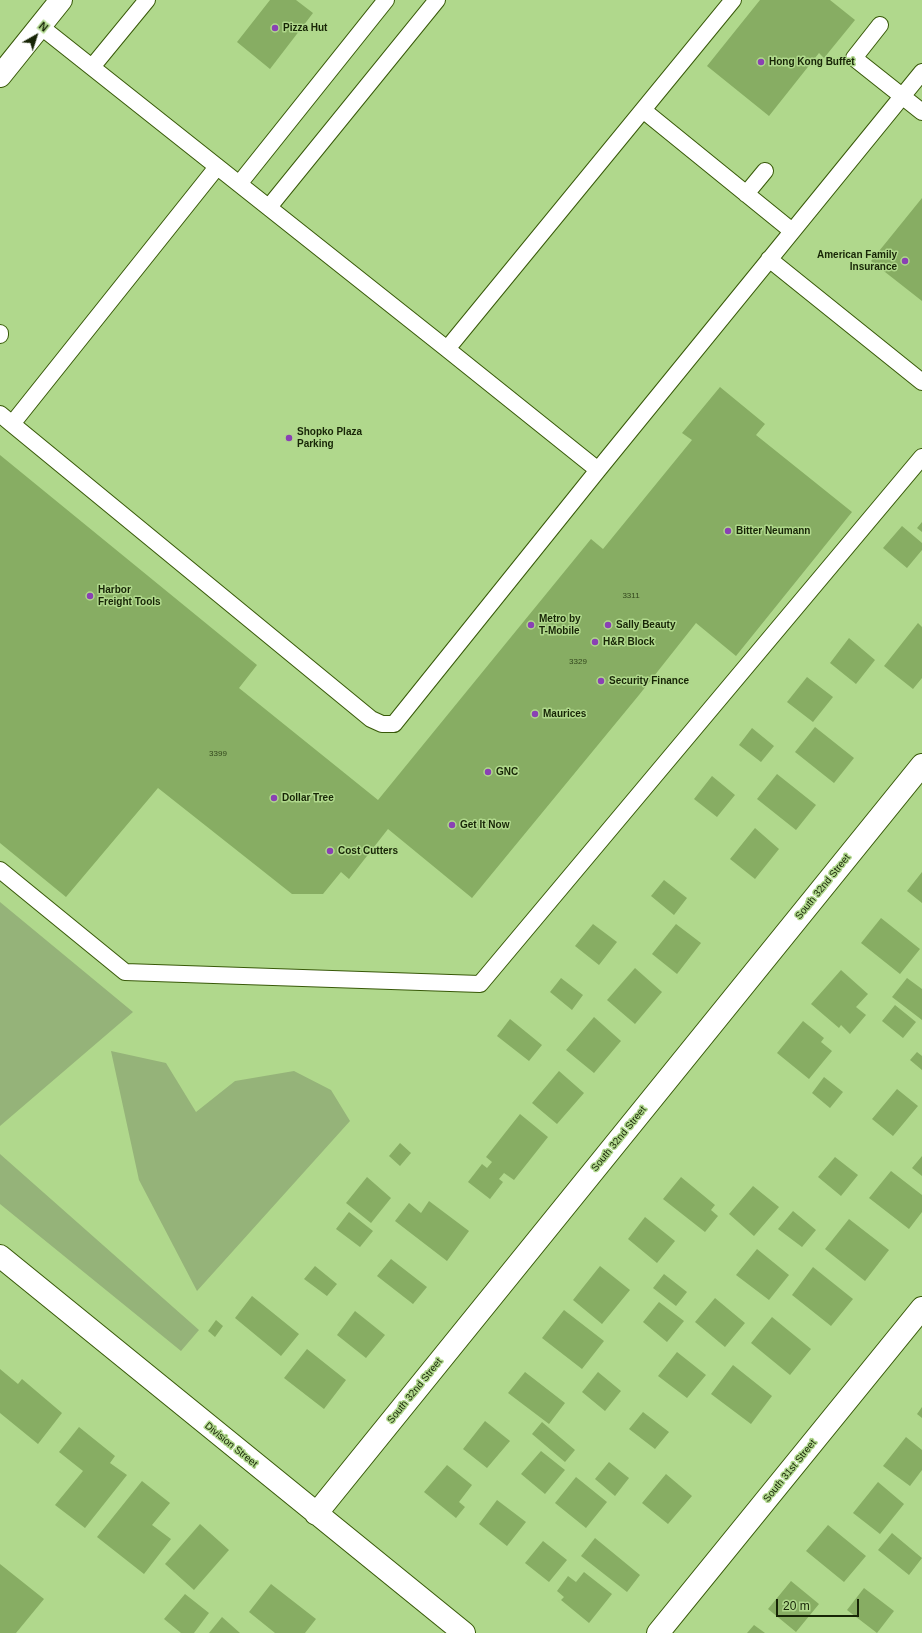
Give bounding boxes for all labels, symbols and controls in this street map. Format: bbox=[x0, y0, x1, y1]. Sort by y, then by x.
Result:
north arrow bbox=[16, 16, 56, 56]
text: N bbox=[37, 20, 50, 34]
place label: Pizza Hut bbox=[283, 22, 327, 34]
marker: Pizza Hut bbox=[270, 23, 280, 33]
place label: Hong Kong Buffet bbox=[769, 56, 855, 68]
marker: Hong Kong Buffet bbox=[756, 57, 766, 67]
place label: American Family Insurance bbox=[817, 249, 897, 272]
marker: American Family Insurance bbox=[900, 256, 910, 266]
place label: Shopko Plaza Parking bbox=[297, 426, 362, 450]
marker: Shopko Plaza Parking bbox=[284, 433, 294, 443]
place label: Bitter Neumann bbox=[736, 525, 810, 537]
marker: Bitter Neumann bbox=[723, 526, 733, 536]
place label: Harbor Freight Tools bbox=[98, 584, 161, 608]
marker: Harbor Freight Tools bbox=[85, 591, 95, 601]
house number: 3311 bbox=[622, 591, 640, 601]
place label: Metro by T-Mobile bbox=[539, 613, 581, 636]
place label: Sally Beauty bbox=[616, 619, 675, 631]
marker: Metro by T-Mobile bbox=[526, 620, 536, 630]
marker: Sally Beauty bbox=[603, 620, 613, 630]
place label: H&R Block bbox=[603, 636, 655, 648]
marker: H&R Block bbox=[590, 637, 600, 647]
house number: 3329 bbox=[569, 657, 587, 667]
place label: Security Finance bbox=[609, 675, 689, 687]
marker: Security Finance bbox=[596, 676, 606, 686]
place label: Maurices bbox=[543, 708, 586, 720]
marker: Maurices bbox=[530, 709, 540, 719]
house number: 3399 bbox=[209, 749, 227, 759]
place label: GNC bbox=[496, 766, 518, 778]
marker: GNC bbox=[483, 767, 493, 777]
place label: Dollar Tree bbox=[282, 792, 334, 804]
marker: Dollar Tree bbox=[269, 793, 279, 803]
place label: Get It Now bbox=[460, 819, 509, 831]
marker: Get It Now bbox=[447, 820, 457, 830]
place label: Cost Cutters bbox=[338, 845, 398, 857]
marker: Cost Cutters bbox=[325, 846, 335, 856]
street label: South 32nd Street bbox=[793, 852, 853, 922]
street label: South 32nd Street bbox=[589, 1104, 649, 1174]
street label: South 32nd Street bbox=[385, 1356, 445, 1426]
street label: Division Street bbox=[202, 1420, 260, 1470]
street label: South 31st Street bbox=[761, 1437, 819, 1505]
scale bar bbox=[778, 1591, 861, 1617]
text: 20 m bbox=[783, 1599, 810, 1613]

